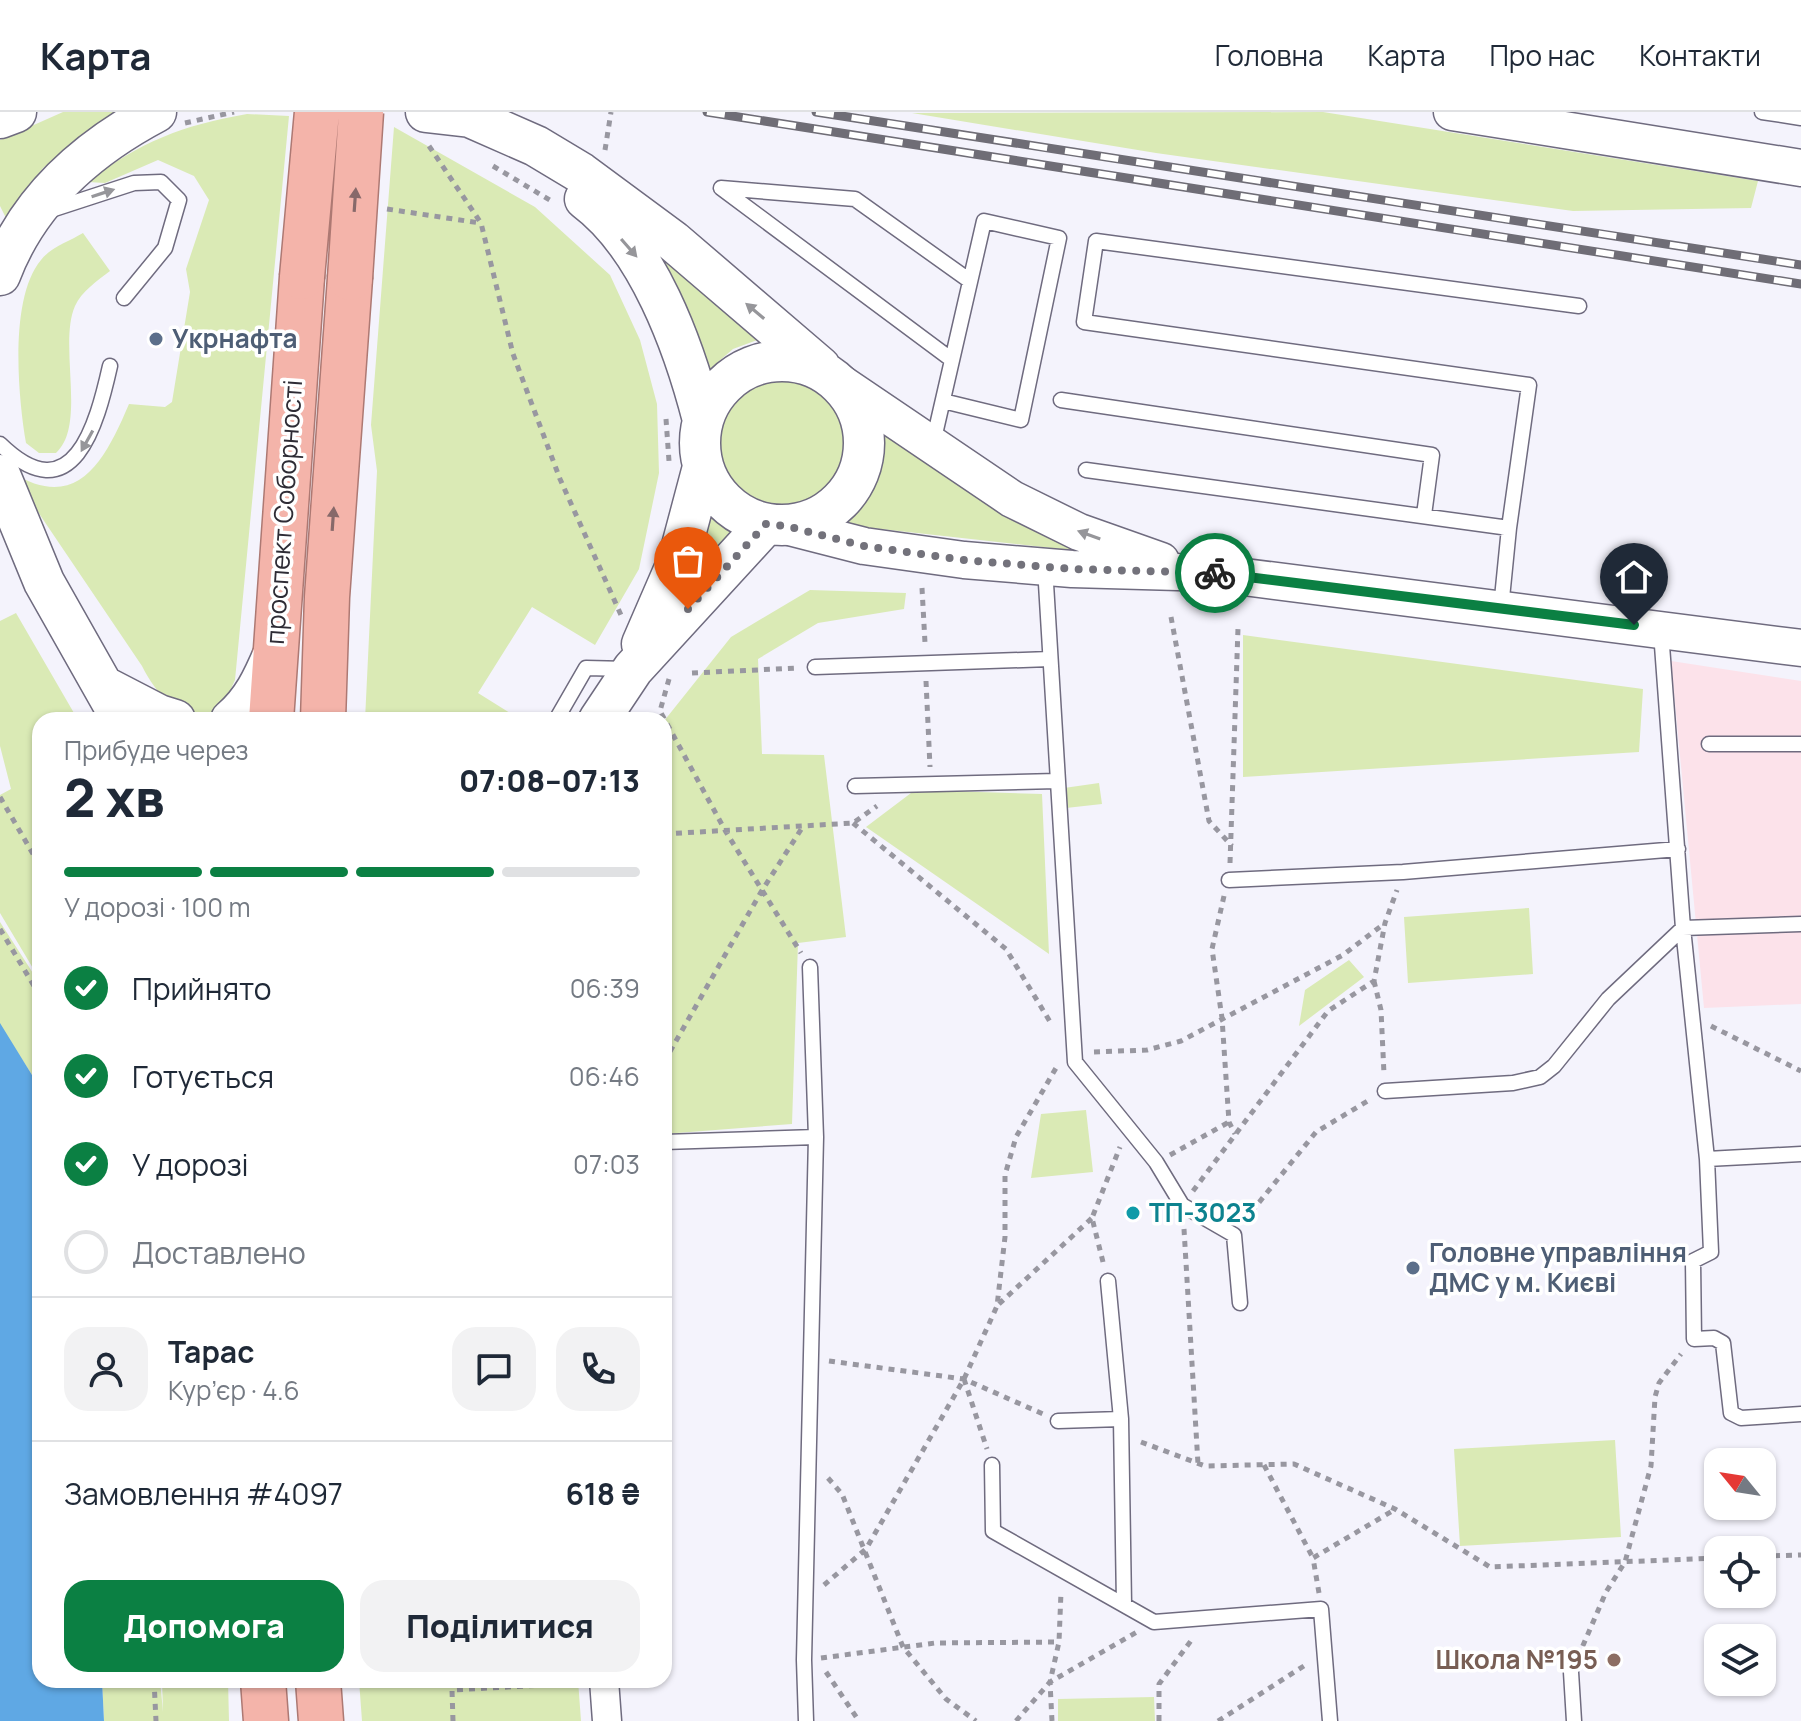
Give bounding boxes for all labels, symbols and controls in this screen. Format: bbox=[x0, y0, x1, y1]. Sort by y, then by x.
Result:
text: Карта bbox=[40, 29, 152, 81]
text: Головна bbox=[1215, 36, 1324, 74]
text: Карта bbox=[1368, 36, 1446, 74]
text: Про нас bbox=[1490, 36, 1595, 74]
text: Контакти bbox=[1639, 36, 1761, 74]
one-way arrow bbox=[91, 186, 115, 199]
one-way arrow bbox=[349, 187, 362, 212]
one-way arrow bbox=[620, 237, 637, 257]
one-way arrow bbox=[745, 303, 765, 321]
place label: Укрнафта bbox=[172, 320, 297, 356]
marker: Укрнафта bbox=[147, 330, 165, 348]
street label: проспект Соборності bbox=[256, 378, 310, 645]
one-way arrow bbox=[81, 429, 94, 452]
one-way arrow bbox=[327, 506, 340, 531]
pin bbox=[654, 527, 722, 609]
one-way arrow bbox=[1077, 529, 1101, 541]
courier bbox=[1175, 533, 1255, 613]
icon: bag bbox=[666, 539, 710, 583]
pin bbox=[1600, 543, 1668, 625]
icon: bike bbox=[1193, 551, 1237, 595]
icon: home bbox=[1612, 555, 1656, 599]
text: Прибуде через bbox=[64, 732, 249, 768]
text: 07:08–07:13 bbox=[459, 760, 640, 801]
text: 2 хв bbox=[64, 762, 165, 833]
text: У дорозі · 100 m bbox=[64, 889, 250, 925]
icon: check bbox=[64, 966, 108, 1010]
text: Прийнято bbox=[132, 968, 272, 1009]
text: 06:39 bbox=[570, 970, 640, 1006]
icon: check bbox=[64, 1054, 108, 1098]
text: Готується bbox=[132, 1056, 274, 1097]
text: 06:46 bbox=[569, 1058, 640, 1094]
icon: check bbox=[64, 1142, 108, 1186]
text: У дорозі bbox=[132, 1144, 249, 1185]
text: 07:03 bbox=[573, 1146, 640, 1182]
place label: ТП-3023 bbox=[1149, 1194, 1256, 1230]
marker: ТП-3023 bbox=[1124, 1204, 1142, 1222]
text: Доставлено bbox=[132, 1232, 306, 1273]
place label: Головне управління ДМС у м. Києві bbox=[1429, 1234, 1687, 1300]
marker: Головне управління ДМС у м. Києві bbox=[1404, 1259, 1422, 1277]
button: person bbox=[64, 1327, 148, 1411]
button: chat bbox=[452, 1327, 536, 1411]
button: phone bbox=[556, 1327, 640, 1411]
text: Тарас bbox=[168, 1331, 254, 1372]
text: Кур’єр · 4.6 bbox=[168, 1372, 300, 1408]
north arrow bbox=[1704, 1448, 1776, 1520]
map controls bbox=[1704, 1448, 1776, 1696]
text: Замовлення #4097 bbox=[64, 1473, 343, 1514]
text: 618 ₴ bbox=[565, 1473, 640, 1514]
button: locate bbox=[1704, 1536, 1776, 1608]
button: Допомога bbox=[64, 1580, 344, 1672]
button: Поділитися bbox=[360, 1580, 640, 1672]
button: layers bbox=[1704, 1624, 1776, 1696]
place label: Школа №195 bbox=[1435, 1641, 1598, 1677]
marker: Школа №195 bbox=[1605, 1651, 1623, 1669]

